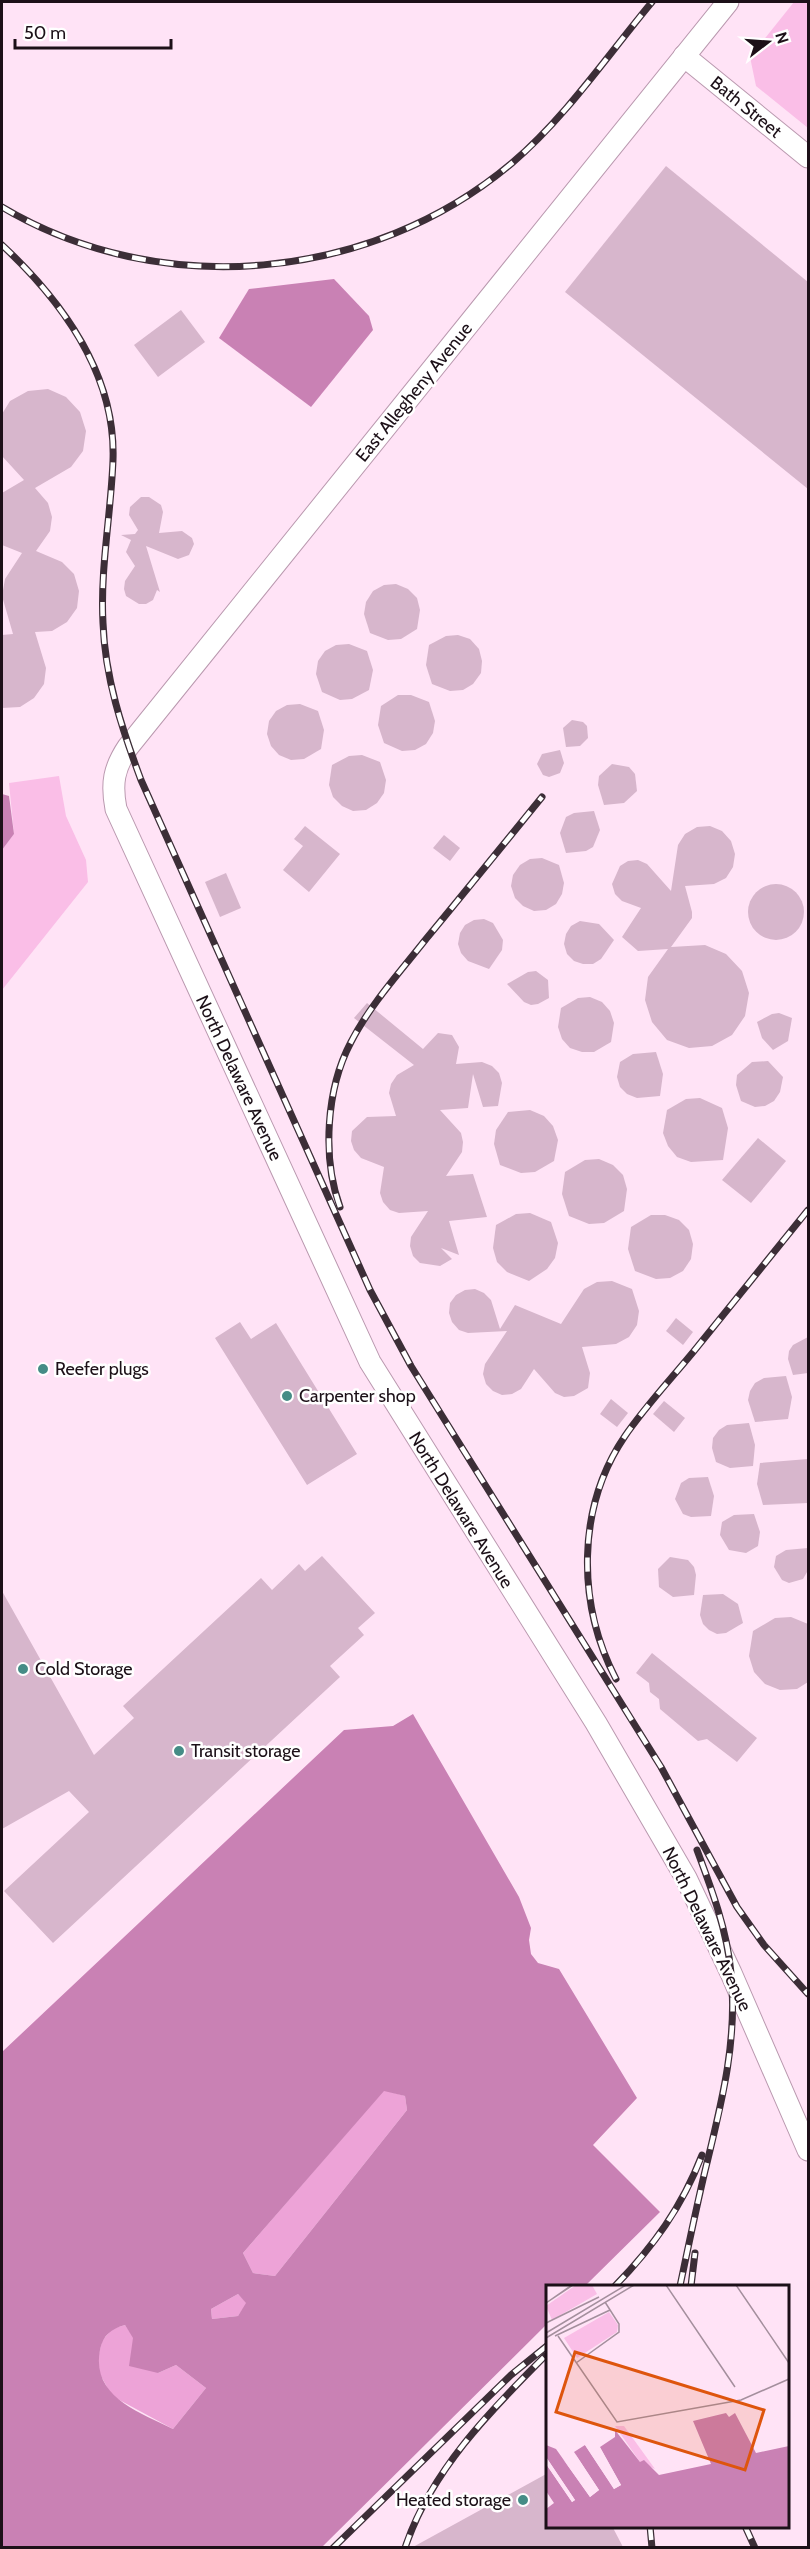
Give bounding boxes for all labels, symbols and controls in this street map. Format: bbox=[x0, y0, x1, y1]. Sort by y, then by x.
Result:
scale bar bbox=[15, 12, 171, 50]
north arrow bbox=[738, 12, 798, 72]
text: 50 m bbox=[24, 22, 66, 44]
text: N bbox=[771, 30, 793, 46]
street label: Bath Street bbox=[706, 72, 786, 142]
street label: East Allegheny Avenue bbox=[351, 318, 477, 466]
street label: North Delaware Avenue bbox=[191, 992, 287, 1164]
place label: Reefer plugs bbox=[55, 1358, 149, 1380]
marker: Reefer plugs bbox=[36, 1362, 50, 1376]
place label: Carpenter shop bbox=[299, 1385, 416, 1407]
marker: Carpenter shop bbox=[280, 1389, 294, 1403]
street label: North Delaware Avenue bbox=[404, 1428, 518, 1592]
place label: Cold Storage bbox=[35, 1658, 132, 1680]
marker: Cold Storage bbox=[16, 1662, 30, 1676]
place label: Transit storage bbox=[191, 1740, 300, 1762]
marker: Transit storage bbox=[172, 1744, 186, 1758]
street label: North Delaware Avenue bbox=[658, 1843, 756, 2015]
inset map bbox=[546, 2285, 789, 2528]
place label: Heated storage bbox=[396, 2489, 511, 2511]
marker: Heated storage bbox=[516, 2493, 530, 2507]

